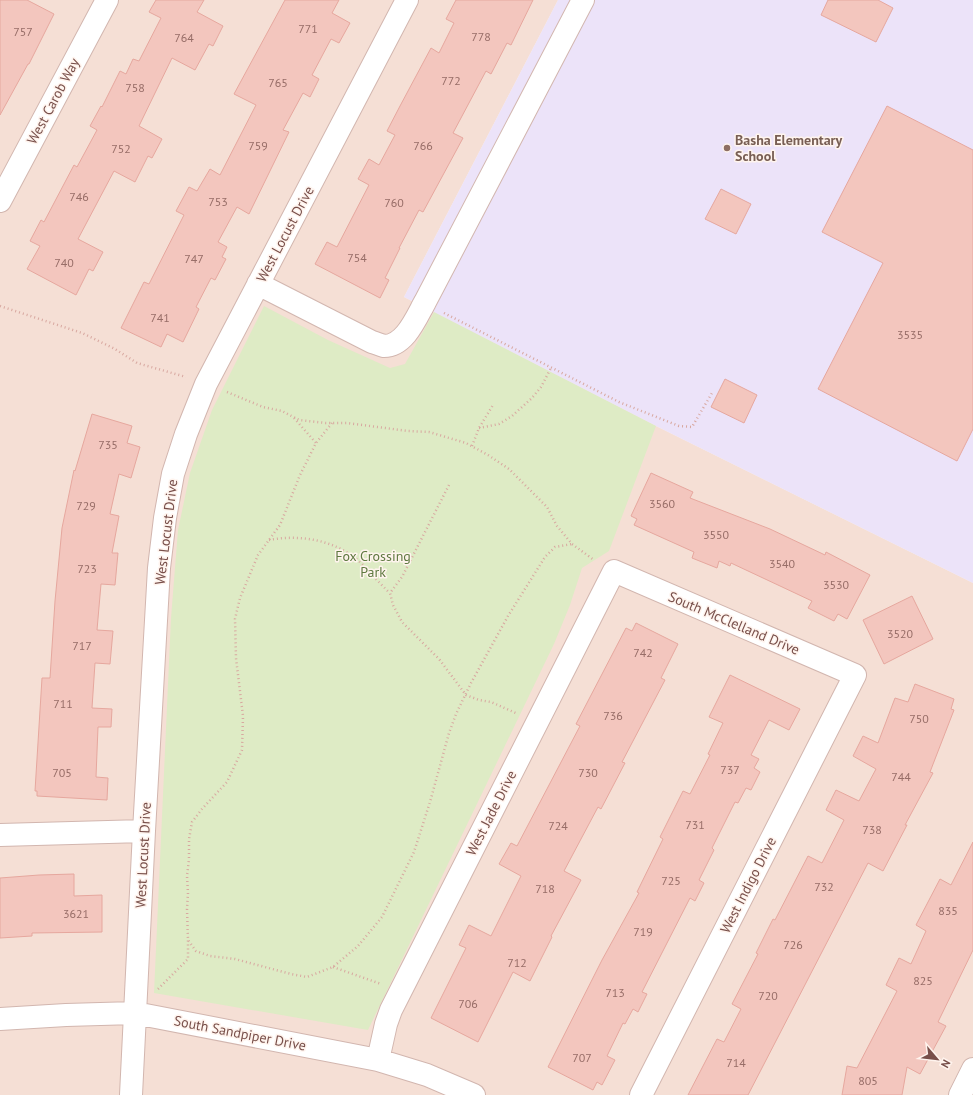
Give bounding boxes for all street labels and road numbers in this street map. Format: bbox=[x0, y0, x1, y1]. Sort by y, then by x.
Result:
street label: West Carob Way bbox=[23, 54, 83, 147]
street label: West Locust Drive bbox=[252, 183, 318, 285]
street label: West Locust Drive bbox=[151, 478, 181, 586]
street label: South McClelland Drive bbox=[666, 587, 802, 659]
street label: West Jade Drive bbox=[462, 767, 520, 859]
street label: West Locust Drive bbox=[131, 802, 155, 908]
street label: West Indigo Drive bbox=[716, 834, 780, 936]
street label: South Sandpiper Drive bbox=[172, 1011, 308, 1055]

